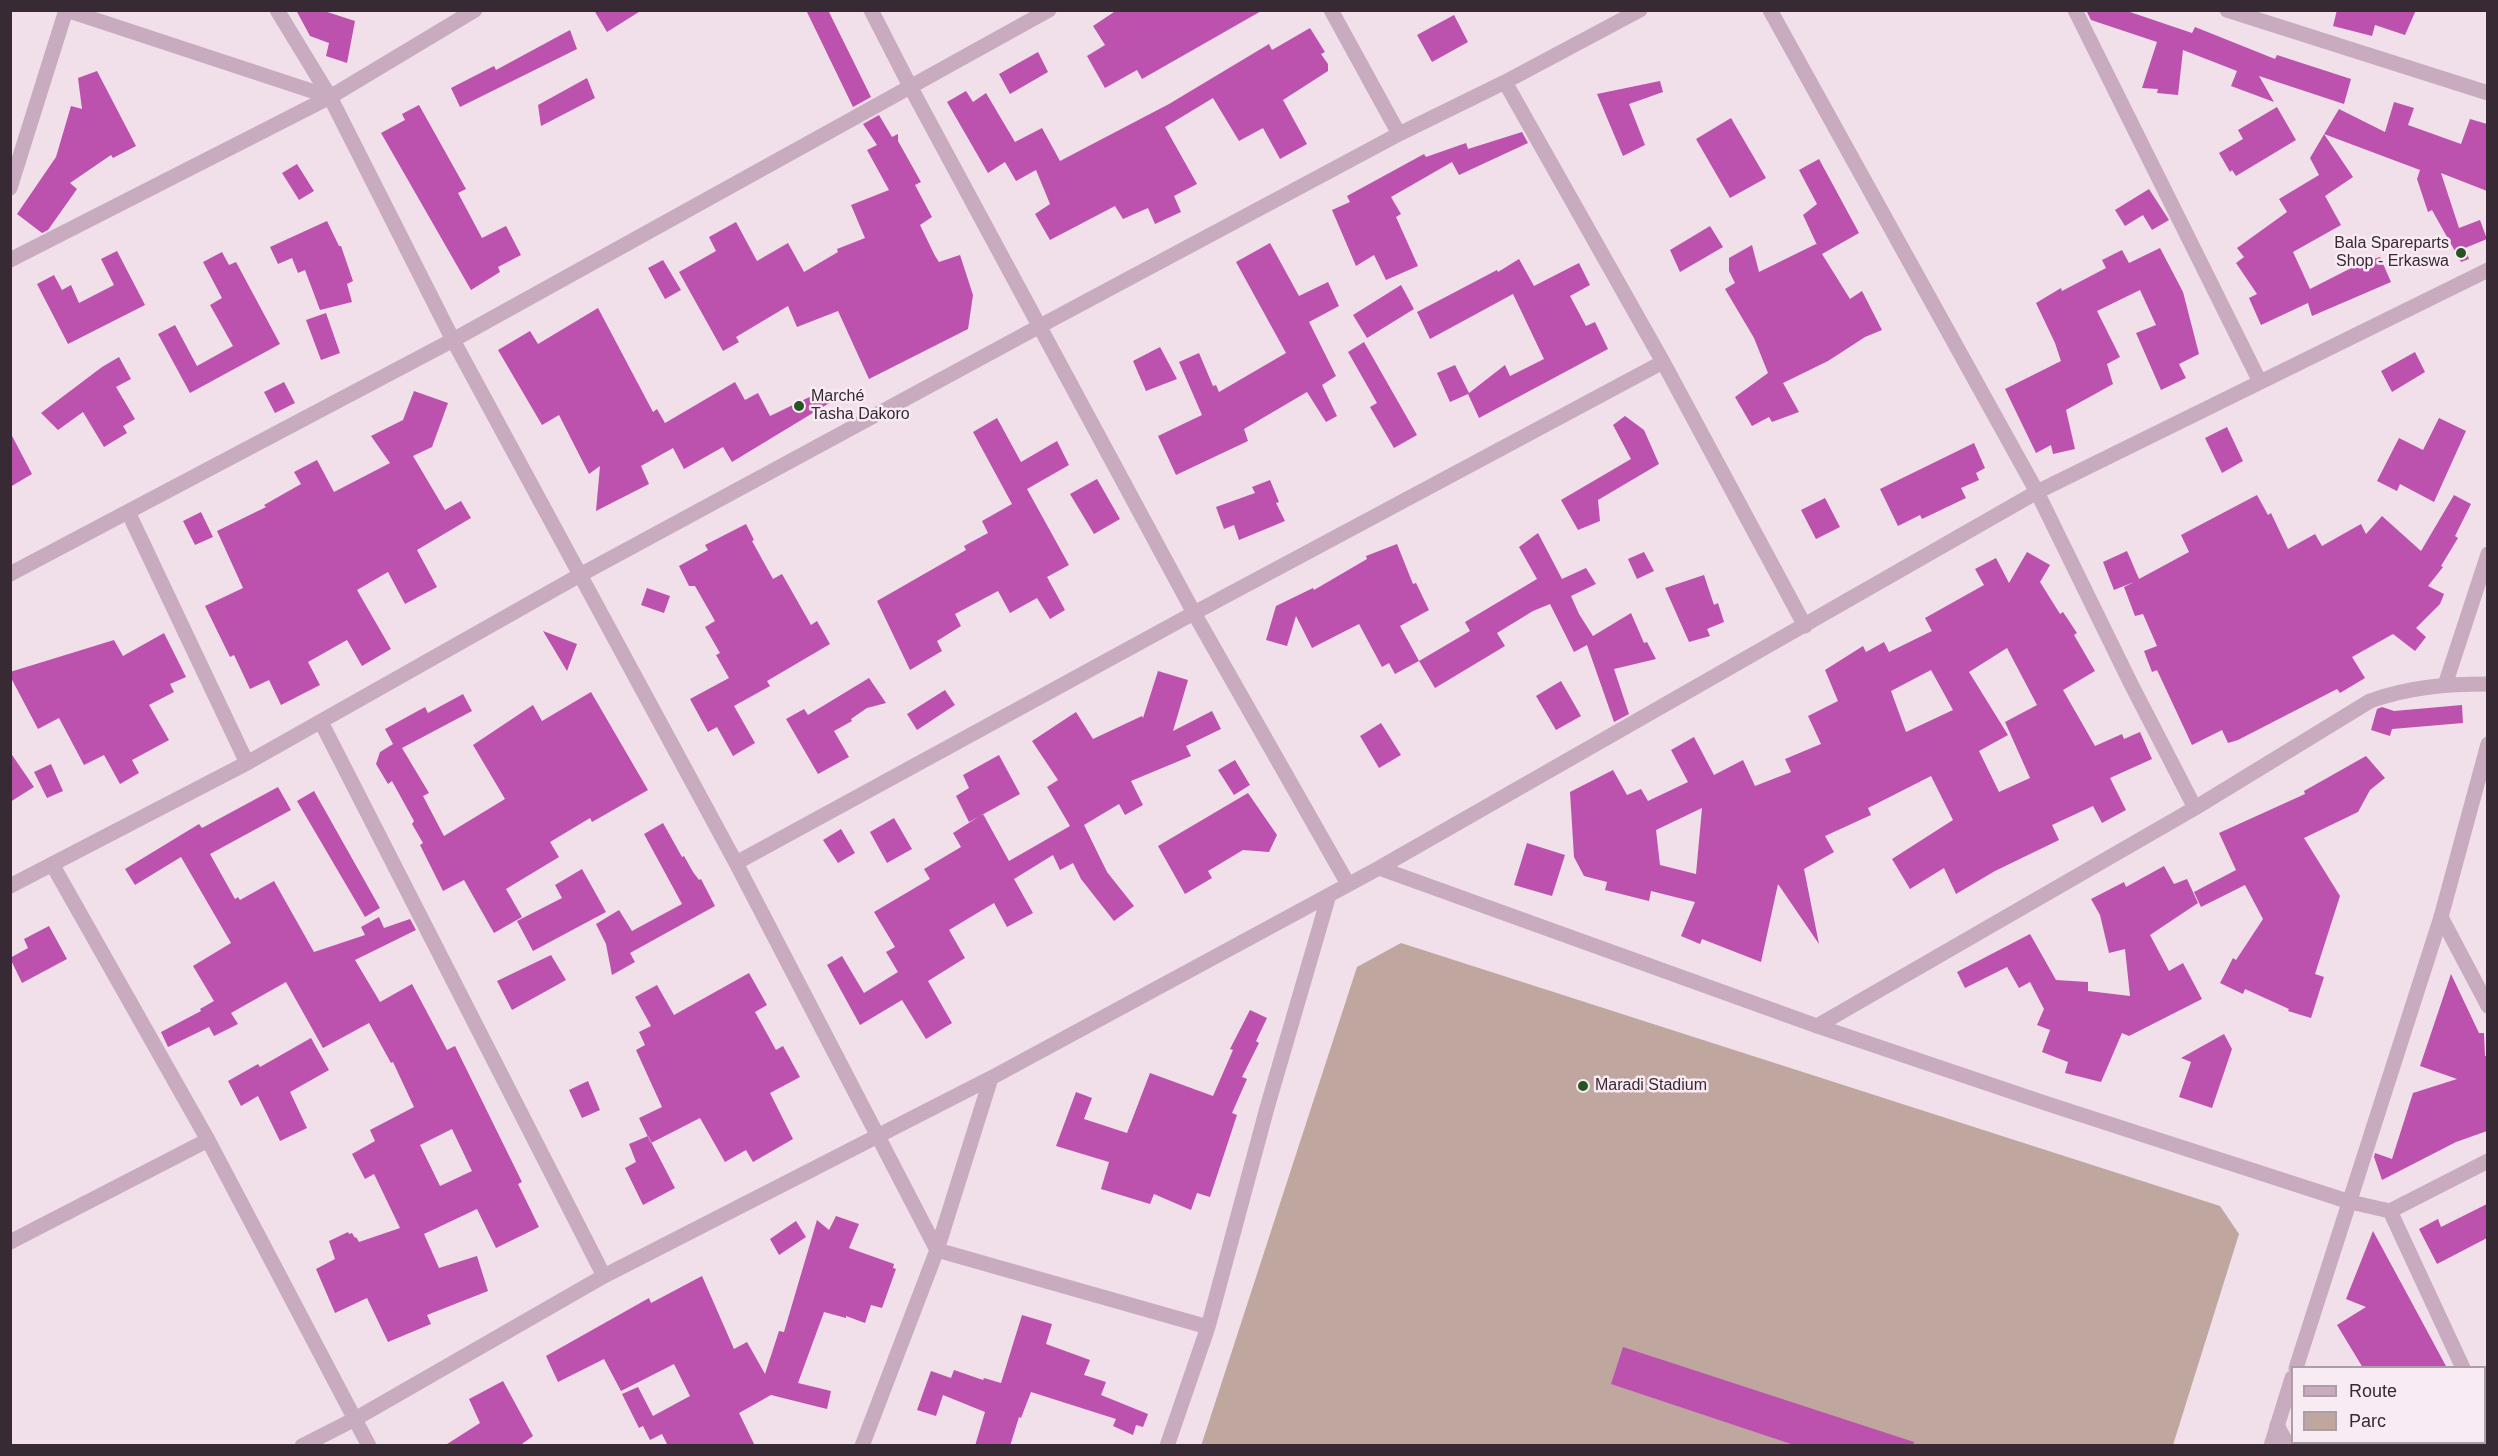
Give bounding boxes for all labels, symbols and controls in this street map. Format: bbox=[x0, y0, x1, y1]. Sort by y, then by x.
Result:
place label: Bala Spareparts Shop - Erkaswa bbox=[2334, 234, 2449, 272]
marker: Bala Spareparts Shop - Erkaswa bbox=[2454, 246, 2468, 260]
place label: Marché Tasha Dakoro bbox=[811, 387, 910, 425]
marker: Marché Tasha Dakoro bbox=[792, 399, 806, 413]
place label: Maradi Stadium bbox=[1595, 1076, 1707, 1096]
marker: Maradi Stadium bbox=[1576, 1079, 1590, 1093]
legend bbox=[2291, 1366, 2486, 1444]
text: Route bbox=[2349, 1381, 2397, 1401]
text: Parc bbox=[2349, 1411, 2386, 1431]

